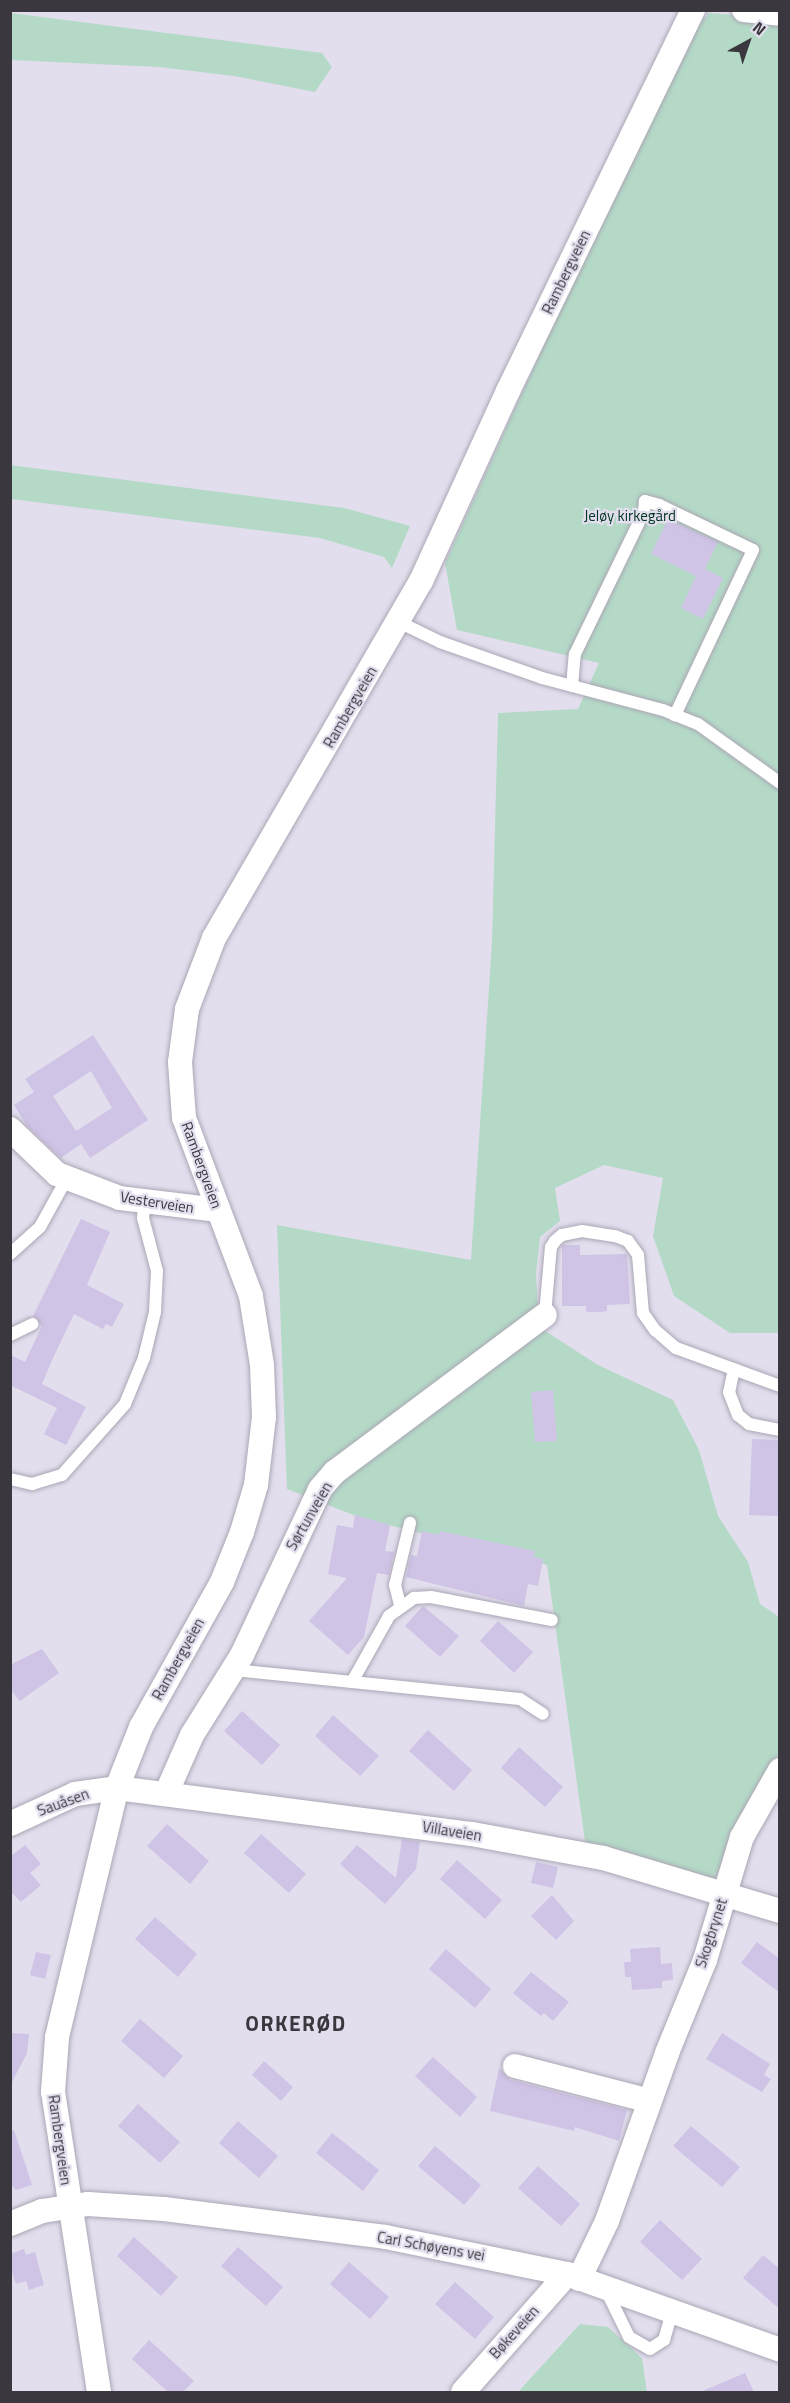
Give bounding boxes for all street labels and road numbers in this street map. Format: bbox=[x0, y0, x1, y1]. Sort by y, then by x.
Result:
street label: Rambergveien bbox=[538, 227, 594, 317]
street label: Rambergveien bbox=[319, 663, 381, 751]
street label: Rambergveien bbox=[178, 1119, 226, 1211]
street label: Vesterveien bbox=[119, 1187, 195, 1217]
street label: Sørtunveien bbox=[282, 1479, 336, 1553]
street label: Rambergveien bbox=[148, 1615, 208, 1703]
street label: Sauåsen bbox=[35, 1784, 91, 1820]
street label: Villaveien bbox=[421, 1817, 483, 1845]
street label: Skogbrynet bbox=[691, 1896, 731, 1970]
street label: Rambergveien bbox=[45, 2094, 75, 2186]
street label: Carl Schøyens vei bbox=[376, 2228, 486, 2264]
street label: Bøkeveien bbox=[486, 2302, 542, 2362]

